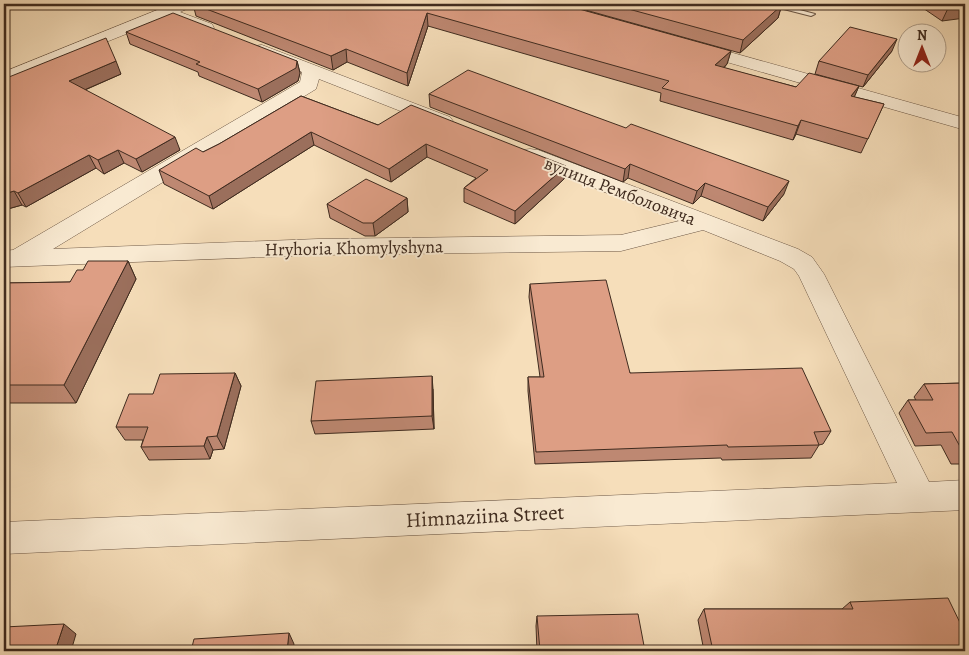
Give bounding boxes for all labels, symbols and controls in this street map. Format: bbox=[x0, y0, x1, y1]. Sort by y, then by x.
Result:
north arrow bbox=[896, 22, 946, 72]
text: N bbox=[917, 26, 927, 45]
street label: вулиця Ремболовича bbox=[541, 151, 700, 231]
street label: Hryhoria Khomylyshyna bbox=[264, 234, 444, 262]
street label: Himnaziina Street bbox=[405, 498, 565, 534]

